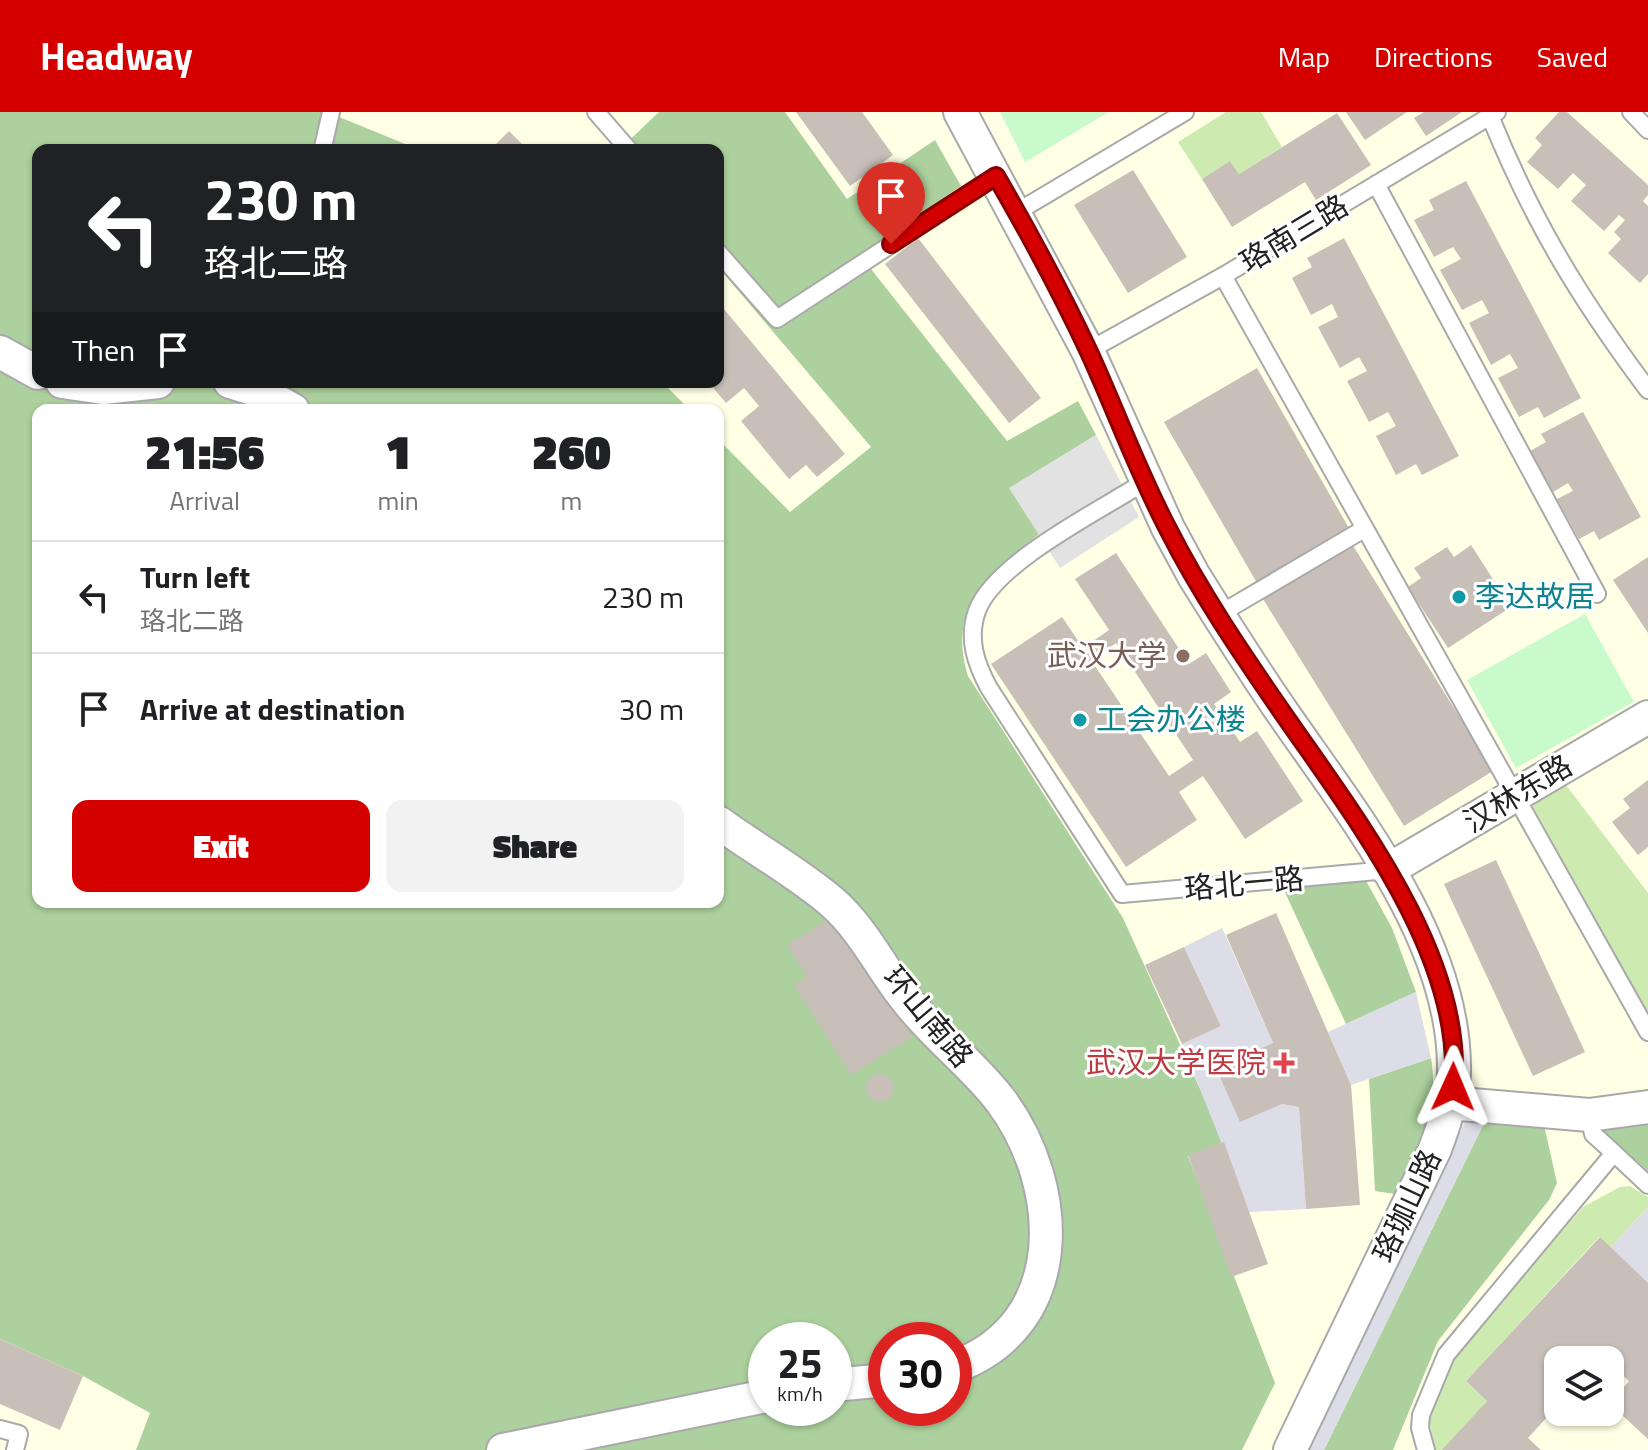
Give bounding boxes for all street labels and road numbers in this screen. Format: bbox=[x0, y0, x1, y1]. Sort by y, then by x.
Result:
street label: 珞南三路 bbox=[1230, 183, 1357, 284]
street label: 汉林东路 bbox=[1454, 743, 1581, 844]
street label: 珞北一路 bbox=[1182, 855, 1306, 911]
street label: 环山南路 bbox=[873, 956, 985, 1077]
street label: 珞珈山路 bbox=[1360, 1141, 1452, 1270]

